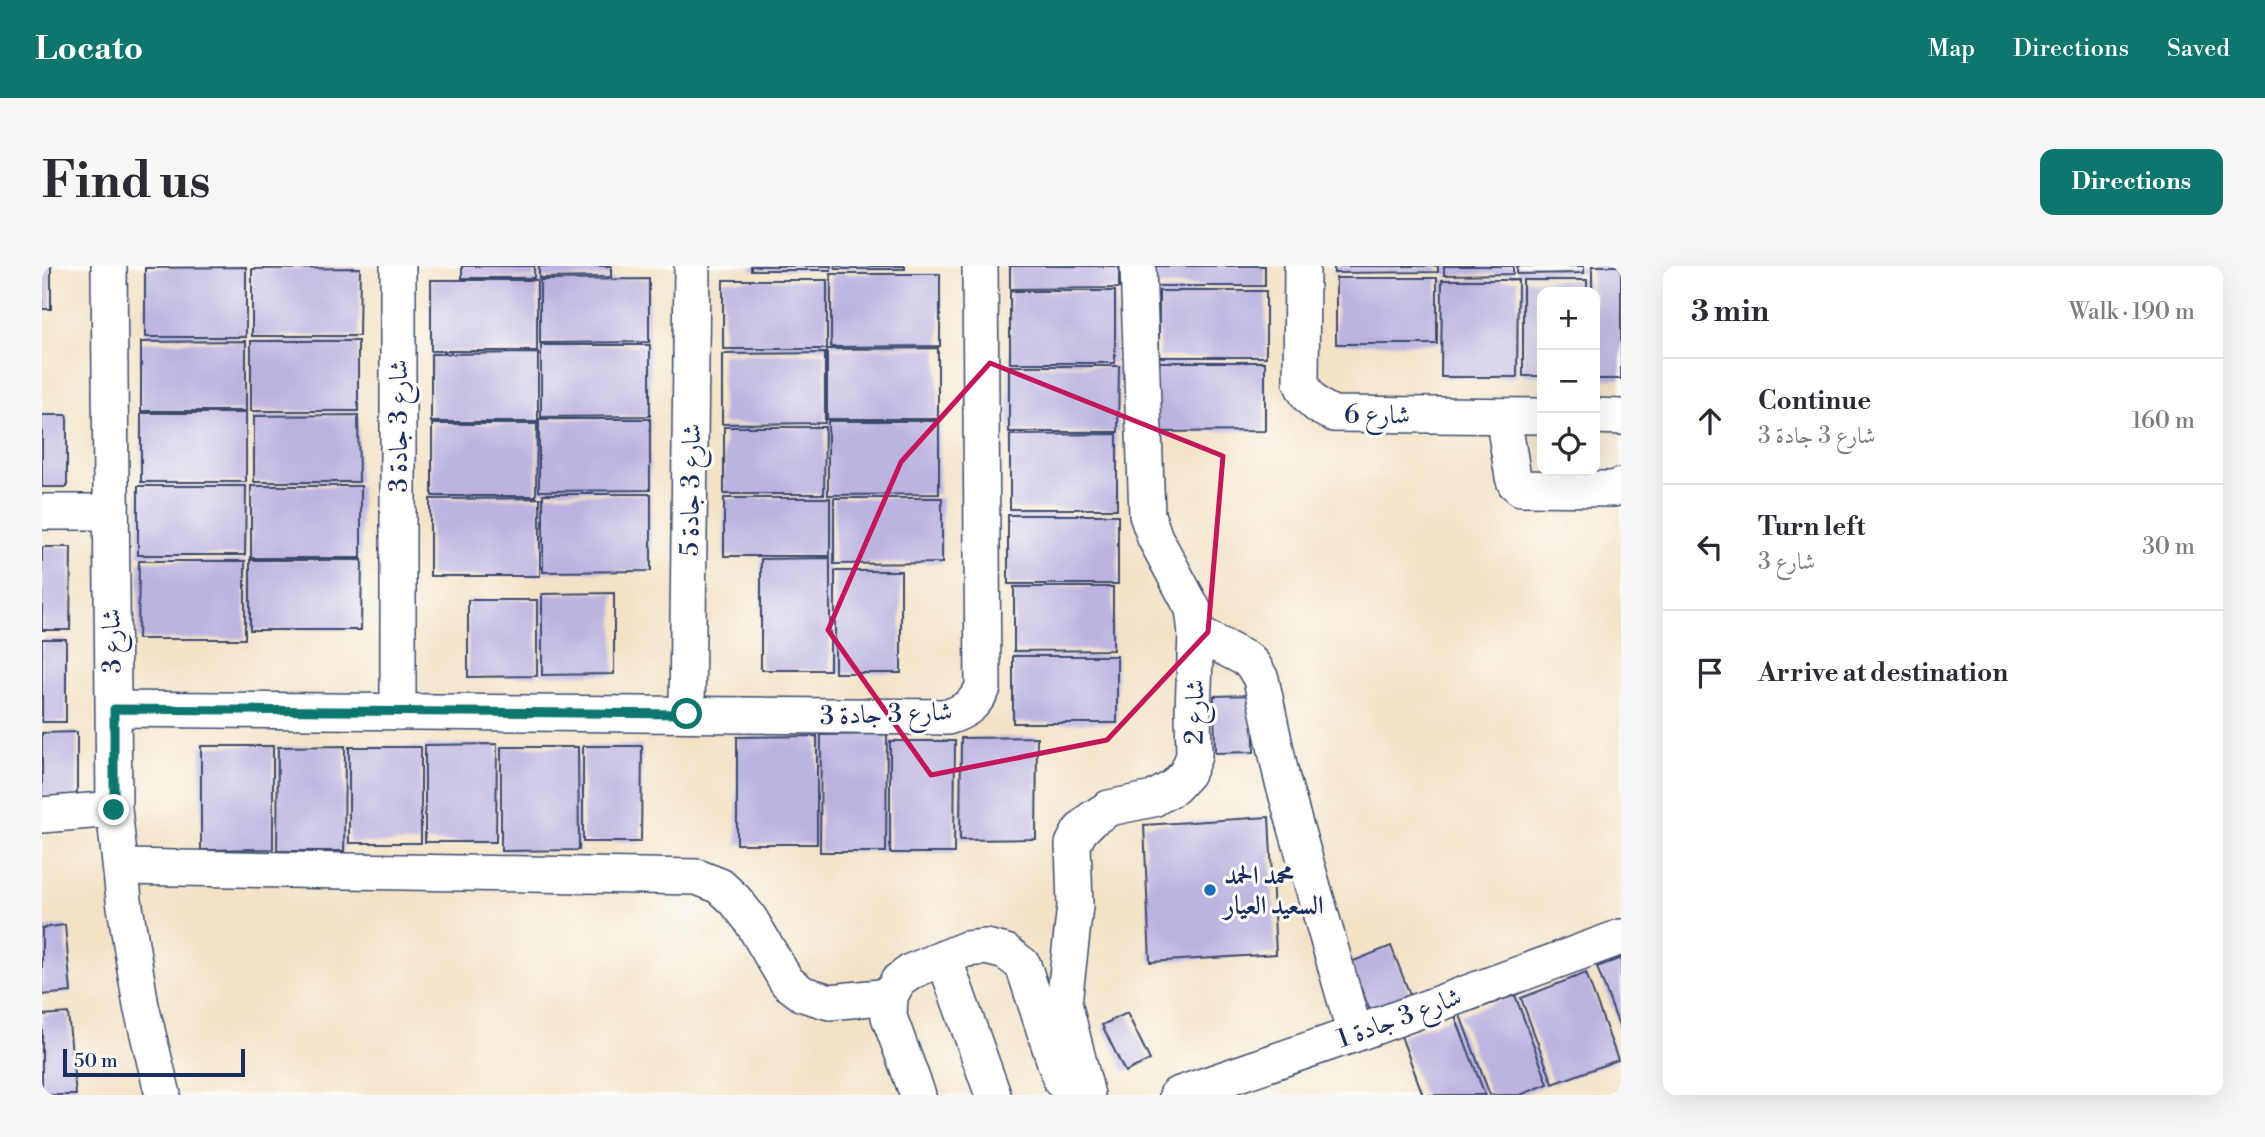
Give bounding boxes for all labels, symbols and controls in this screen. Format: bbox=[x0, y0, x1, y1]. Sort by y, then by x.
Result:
text: Locato bbox=[35, 29, 143, 70]
text: Map bbox=[1928, 34, 1975, 64]
text: Directions bbox=[2013, 34, 2129, 64]
text: Saved bbox=[2167, 34, 2230, 64]
button: Directions bbox=[2040, 149, 2223, 215]
text: Find us bbox=[42, 152, 211, 213]
map controls bbox=[1537, 287, 1600, 476]
button: + bbox=[1537, 287, 1600, 350]
text: 3 min bbox=[1691, 293, 1769, 331]
text: Walk · 190 m bbox=[2069, 298, 2195, 326]
button: − bbox=[1537, 350, 1600, 413]
street label: شارع 3 جادة 3 bbox=[383, 360, 420, 492]
text: Continue bbox=[1758, 385, 1871, 417]
street label: شارع 6 bbox=[1343, 398, 1410, 437]
icon: ahead bbox=[1691, 402, 1729, 440]
text: 160 m bbox=[2132, 407, 2195, 435]
button: locate bbox=[1537, 413, 1600, 476]
text: شارع 3 جادة 3 bbox=[1758, 422, 1876, 450]
street label: شارع 3 جادة 5 bbox=[674, 423, 713, 557]
text: Turn left bbox=[1758, 511, 1866, 543]
icon: left bbox=[1691, 528, 1729, 566]
text: 30 m bbox=[2142, 533, 2195, 561]
text: شارع 3 bbox=[1758, 548, 1815, 576]
street label: شارع 3 bbox=[95, 608, 134, 674]
icon: arrive bbox=[1691, 654, 1729, 692]
text: Arrive at destination bbox=[1758, 657, 2008, 689]
street label: شارع 2 bbox=[1178, 679, 1217, 745]
street label: شارع 3 جادة 3 bbox=[819, 696, 953, 737]
route start bbox=[671, 698, 702, 729]
route end bbox=[98, 794, 129, 825]
place label: محمد الحمد السعيد العيار bbox=[1221, 860, 1324, 922]
marker: محمد الحمد السعيد العيار bbox=[1202, 882, 1218, 898]
street label: شارع 3 جادة 1 bbox=[1333, 981, 1468, 1060]
scale bar bbox=[63, 1046, 245, 1078]
text: 50 m bbox=[74, 1049, 118, 1073]

